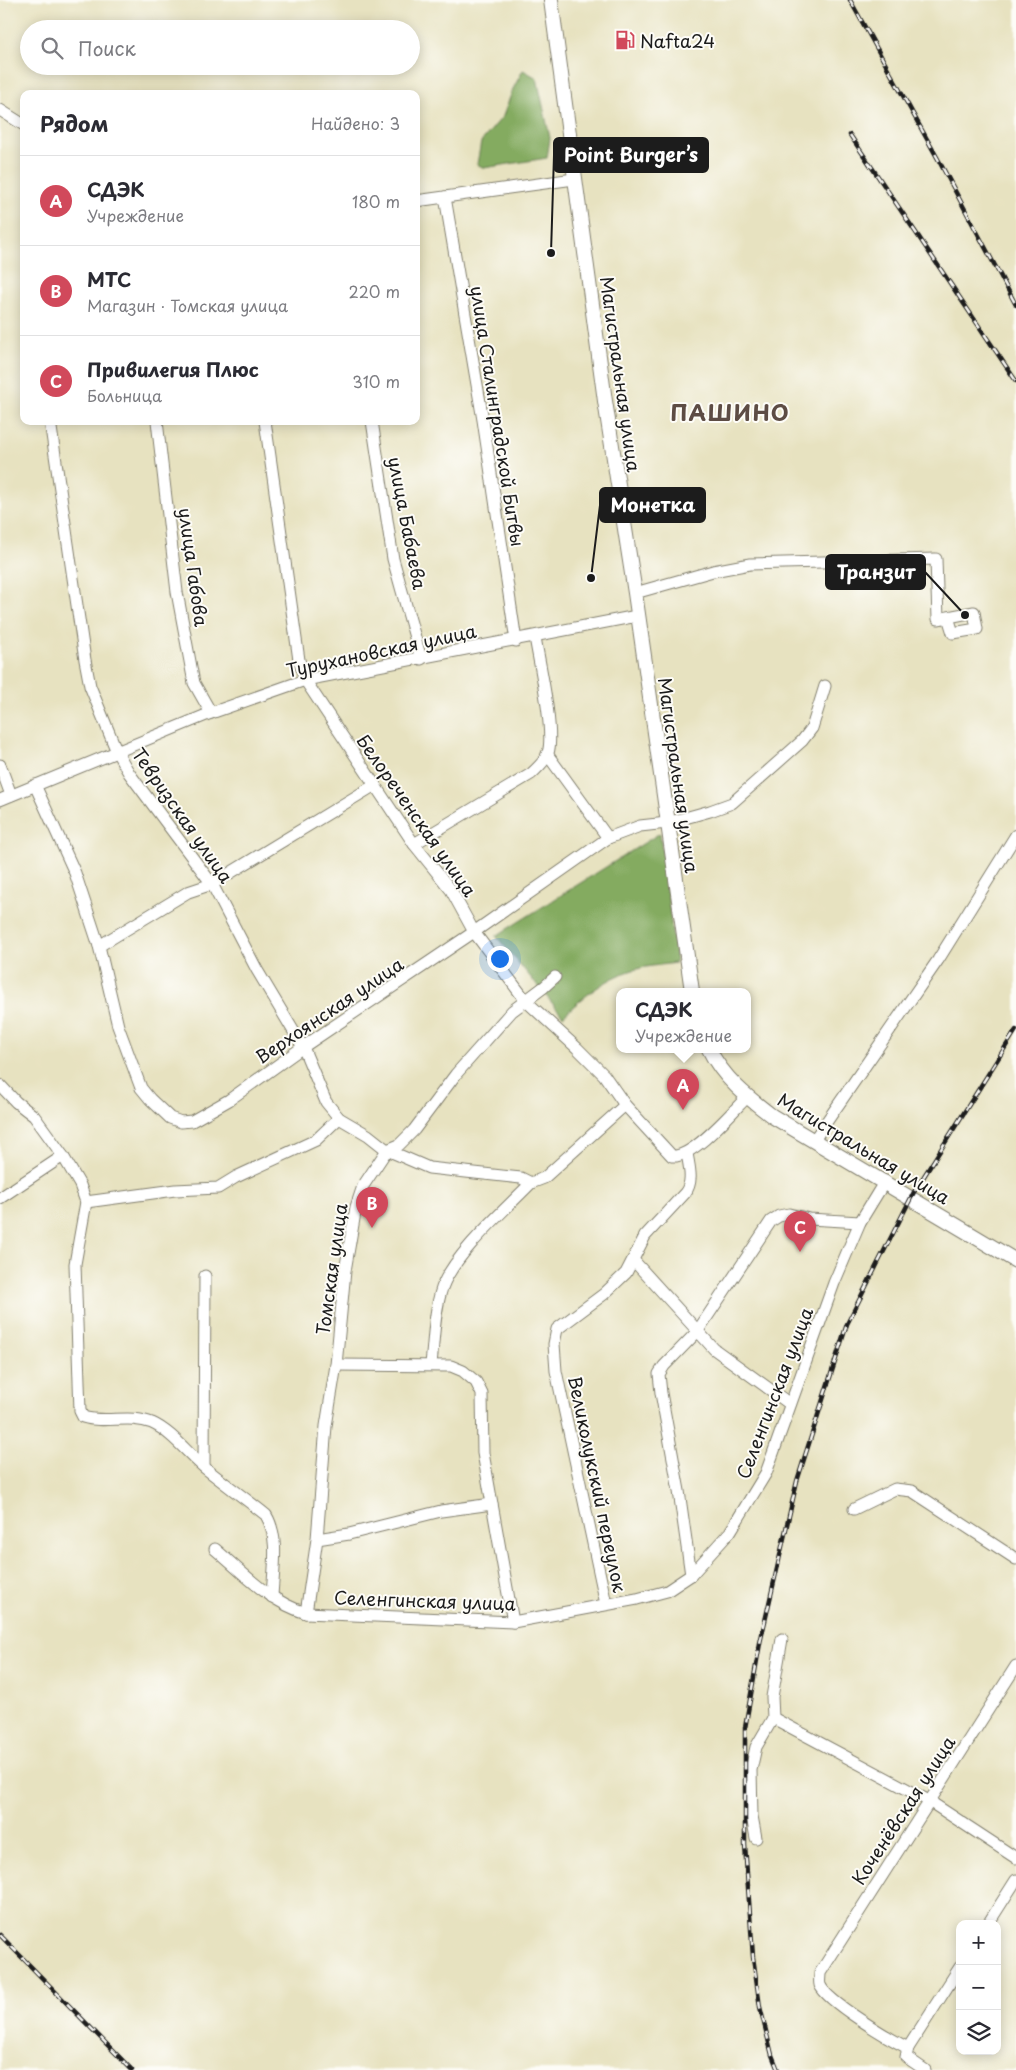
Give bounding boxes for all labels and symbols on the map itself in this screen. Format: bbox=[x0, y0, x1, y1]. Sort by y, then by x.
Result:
place label: Nafta24 bbox=[640, 27, 715, 54]
fuel station icon: Nafta24 bbox=[614, 29, 636, 51]
callout: Point Burger’s bbox=[554, 138, 708, 172]
text: Point Burger’s bbox=[564, 140, 698, 168]
street label: Магистральная улица bbox=[594, 275, 648, 474]
street label: улица Сталинградской Битвы bbox=[464, 284, 532, 548]
district label: ПАШИНО bbox=[670, 395, 790, 428]
street label: улица Бабаева bbox=[382, 454, 434, 593]
callout: Монетка bbox=[600, 488, 705, 522]
text: Монетка bbox=[610, 490, 696, 518]
street label: улица Габова bbox=[172, 506, 216, 629]
callout: Транзит bbox=[826, 555, 925, 589]
text: Транзит bbox=[837, 557, 917, 585]
street label: Турухановская улица bbox=[283, 617, 479, 683]
street label: Магистральная улица bbox=[652, 676, 706, 875]
street label: Белореченская улица bbox=[351, 728, 484, 902]
street label: Тевризская улица bbox=[126, 742, 240, 889]
your location bbox=[487, 946, 513, 972]
street label: Верхоянская улица bbox=[250, 950, 409, 1070]
pin: A bbox=[667, 1069, 699, 1110]
street label: Магистральная улица bbox=[773, 1086, 956, 1211]
pin: B bbox=[356, 1187, 388, 1228]
street label: Томская улица bbox=[308, 1201, 354, 1337]
pin: C bbox=[784, 1211, 816, 1252]
street label: Селенгинская улица bbox=[729, 1303, 819, 1483]
street label: Великолукский переулок bbox=[562, 1373, 634, 1595]
street label: Селенгинская улица bbox=[334, 1583, 517, 1617]
street label: Коченёвская улица bbox=[845, 1730, 962, 1890]

